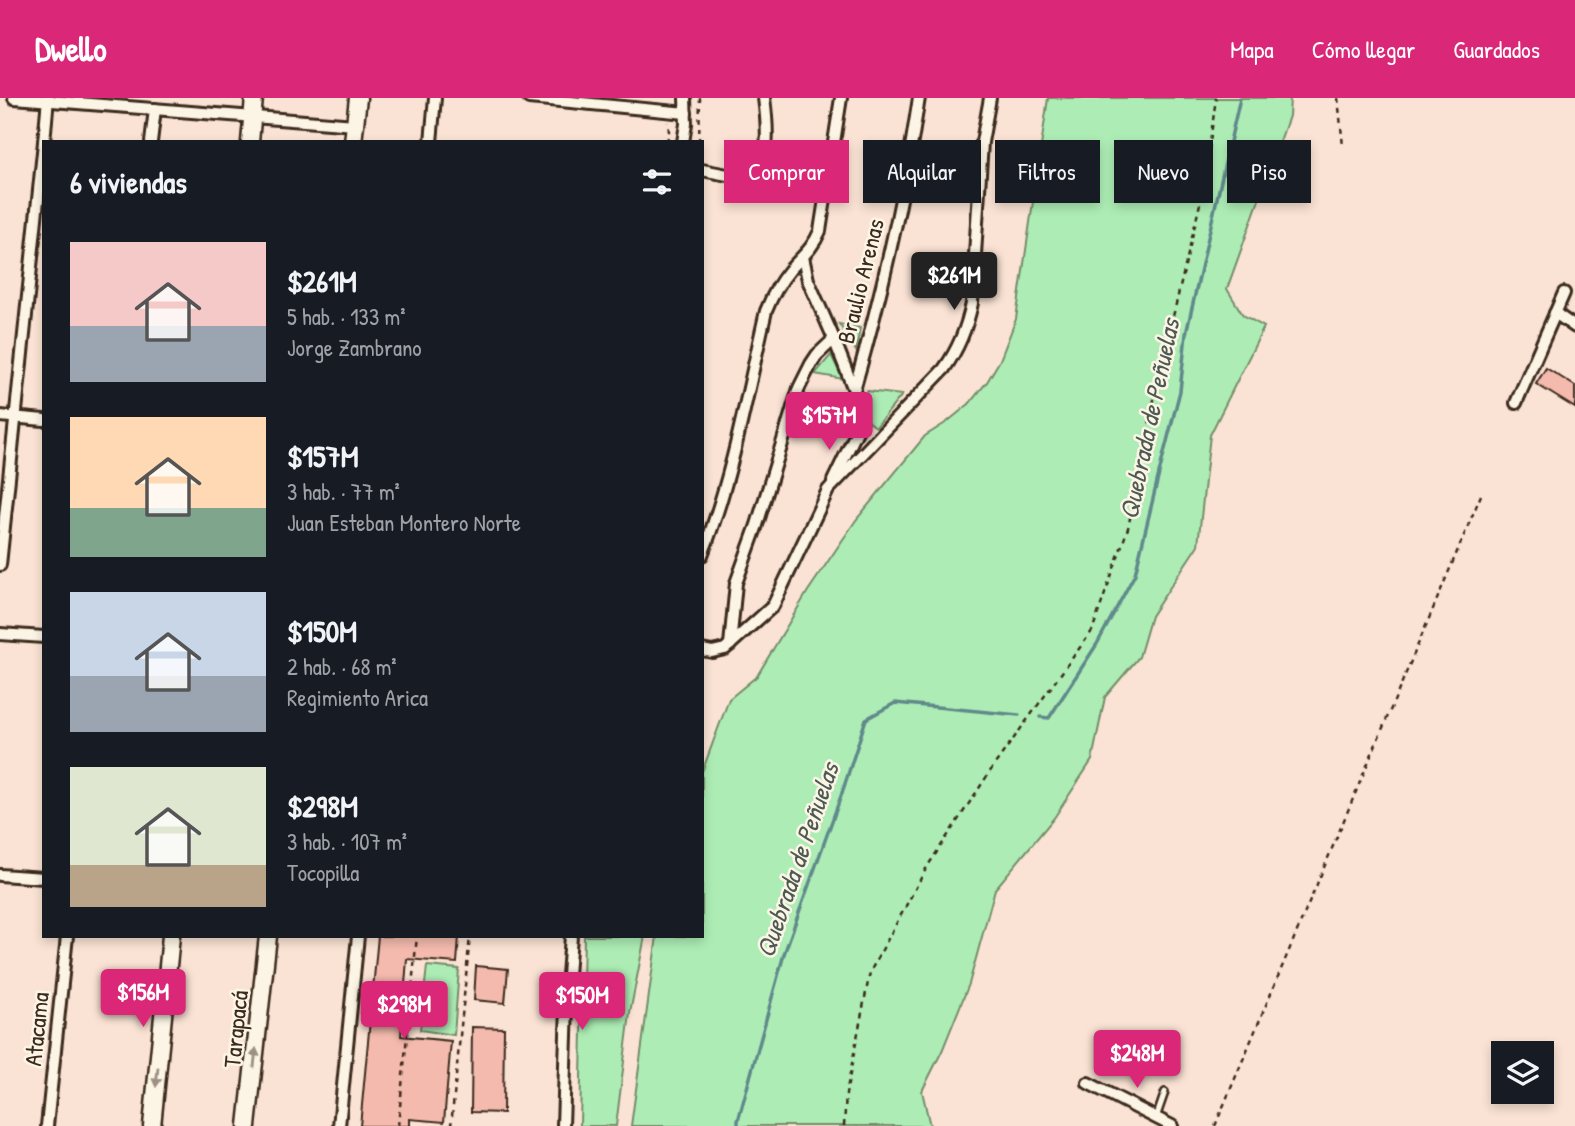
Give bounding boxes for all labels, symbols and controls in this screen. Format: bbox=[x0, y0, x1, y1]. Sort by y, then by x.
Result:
text: Dwello bbox=[35, 27, 107, 71]
text: Mapa bbox=[1230, 33, 1274, 65]
text: Cómo llegar bbox=[1312, 33, 1415, 65]
text: Guardados bbox=[1453, 33, 1540, 65]
chip: Comprar bbox=[724, 140, 849, 203]
chip: Alquilar bbox=[863, 140, 981, 203]
chip: Filtros bbox=[995, 140, 1100, 203]
chip: Nuevo bbox=[1114, 140, 1213, 203]
chip: Piso bbox=[1227, 140, 1311, 203]
text: 6 viviendas bbox=[70, 162, 187, 202]
icon: filters bbox=[638, 163, 676, 201]
street label: Braulio Arenas bbox=[829, 215, 891, 347]
pin: $261M bbox=[905, 252, 1003, 312]
text: $261M bbox=[927, 259, 981, 290]
text: $261M bbox=[287, 261, 357, 301]
icon: home bbox=[126, 270, 210, 354]
text: 5 hab. · 133 m² bbox=[287, 301, 405, 332]
water label: Quebrada de Peñuelas bbox=[1111, 314, 1188, 522]
text: Jorge Zambrano bbox=[287, 332, 422, 363]
pin: $157M bbox=[780, 392, 878, 452]
text: $157M bbox=[802, 399, 856, 430]
text: $157M bbox=[287, 436, 359, 476]
icon: home bbox=[126, 445, 210, 529]
text: 3 hab. · 77 m² bbox=[287, 476, 400, 507]
text: Juan Esteban Montero Norte bbox=[287, 507, 521, 538]
text: $150M bbox=[287, 611, 357, 651]
icon: home bbox=[126, 620, 210, 704]
text: 2 hab. · 68 m² bbox=[287, 651, 397, 682]
text: Regimiento Arica bbox=[287, 682, 428, 713]
water label: Quebrada de Peñuelas bbox=[747, 756, 847, 962]
text: $298M bbox=[287, 786, 358, 826]
icon: home bbox=[126, 795, 210, 879]
text: 3 hab. · 107 m² bbox=[287, 826, 407, 857]
text: Tocopilla bbox=[287, 857, 359, 888]
pin: $156M bbox=[94, 970, 192, 1029]
pin: $150M bbox=[533, 972, 631, 1032]
text: $156M bbox=[117, 976, 169, 1007]
text: $150M bbox=[555, 979, 609, 1010]
pin: $298M bbox=[355, 982, 453, 1041]
text: $298M bbox=[377, 988, 431, 1019]
street label: Tarapacá bbox=[215, 989, 255, 1069]
street label: Atacama bbox=[16, 991, 56, 1067]
pin: $248M bbox=[1088, 1030, 1186, 1090]
text: $248M bbox=[1110, 1037, 1164, 1068]
map controls bbox=[1491, 1041, 1554, 1104]
button: layers bbox=[1491, 1041, 1554, 1104]
one-way arrow bbox=[249, 1047, 260, 1069]
one-way arrow bbox=[151, 1066, 162, 1088]

